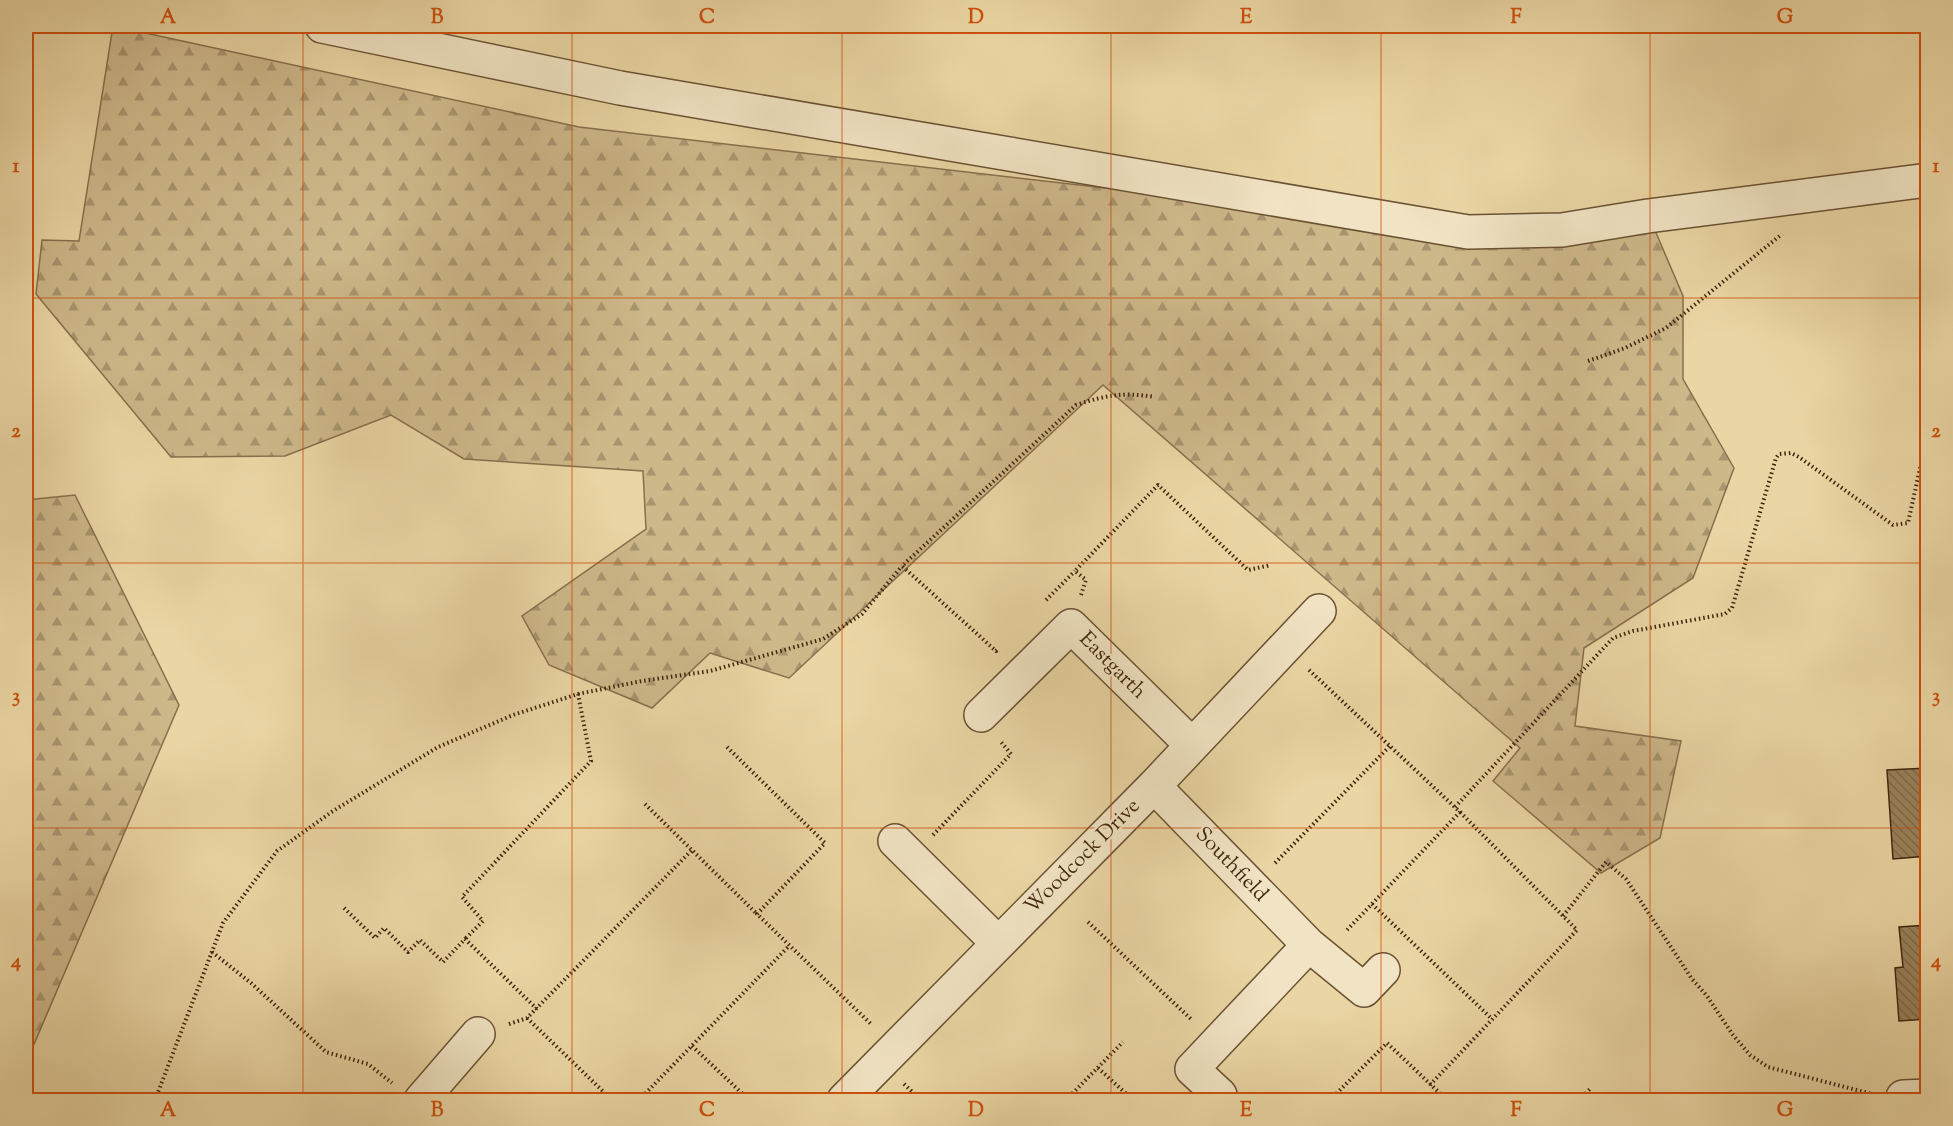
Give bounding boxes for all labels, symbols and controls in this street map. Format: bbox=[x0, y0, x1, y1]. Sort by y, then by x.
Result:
text: A bbox=[160, 4, 177, 33]
text: B bbox=[431, 4, 444, 33]
text: C bbox=[699, 4, 715, 33]
text: D bbox=[968, 4, 984, 33]
text: E bbox=[1240, 4, 1253, 33]
text: F bbox=[1510, 4, 1522, 33]
text: G bbox=[1777, 4, 1794, 33]
text: 1 bbox=[13, 153, 20, 182]
text: 1 bbox=[1933, 153, 1940, 182]
text: 2 bbox=[11, 418, 21, 447]
text: 2 bbox=[1931, 418, 1941, 447]
street label: Eastgarth bbox=[1071, 625, 1153, 707]
text: 3 bbox=[12, 683, 20, 712]
text: 3 bbox=[1932, 683, 1940, 712]
street label: Woodcock Drive bbox=[1018, 792, 1148, 922]
street label: Southfield bbox=[1187, 821, 1275, 909]
text: 4 bbox=[10, 948, 21, 977]
text: 4 bbox=[1930, 948, 1941, 977]
text: A bbox=[160, 1097, 177, 1126]
text: B bbox=[431, 1097, 444, 1126]
text: C bbox=[699, 1097, 715, 1126]
text: D bbox=[968, 1097, 984, 1126]
text: E bbox=[1240, 1097, 1253, 1126]
text: F bbox=[1510, 1097, 1522, 1126]
text: G bbox=[1777, 1097, 1794, 1126]

